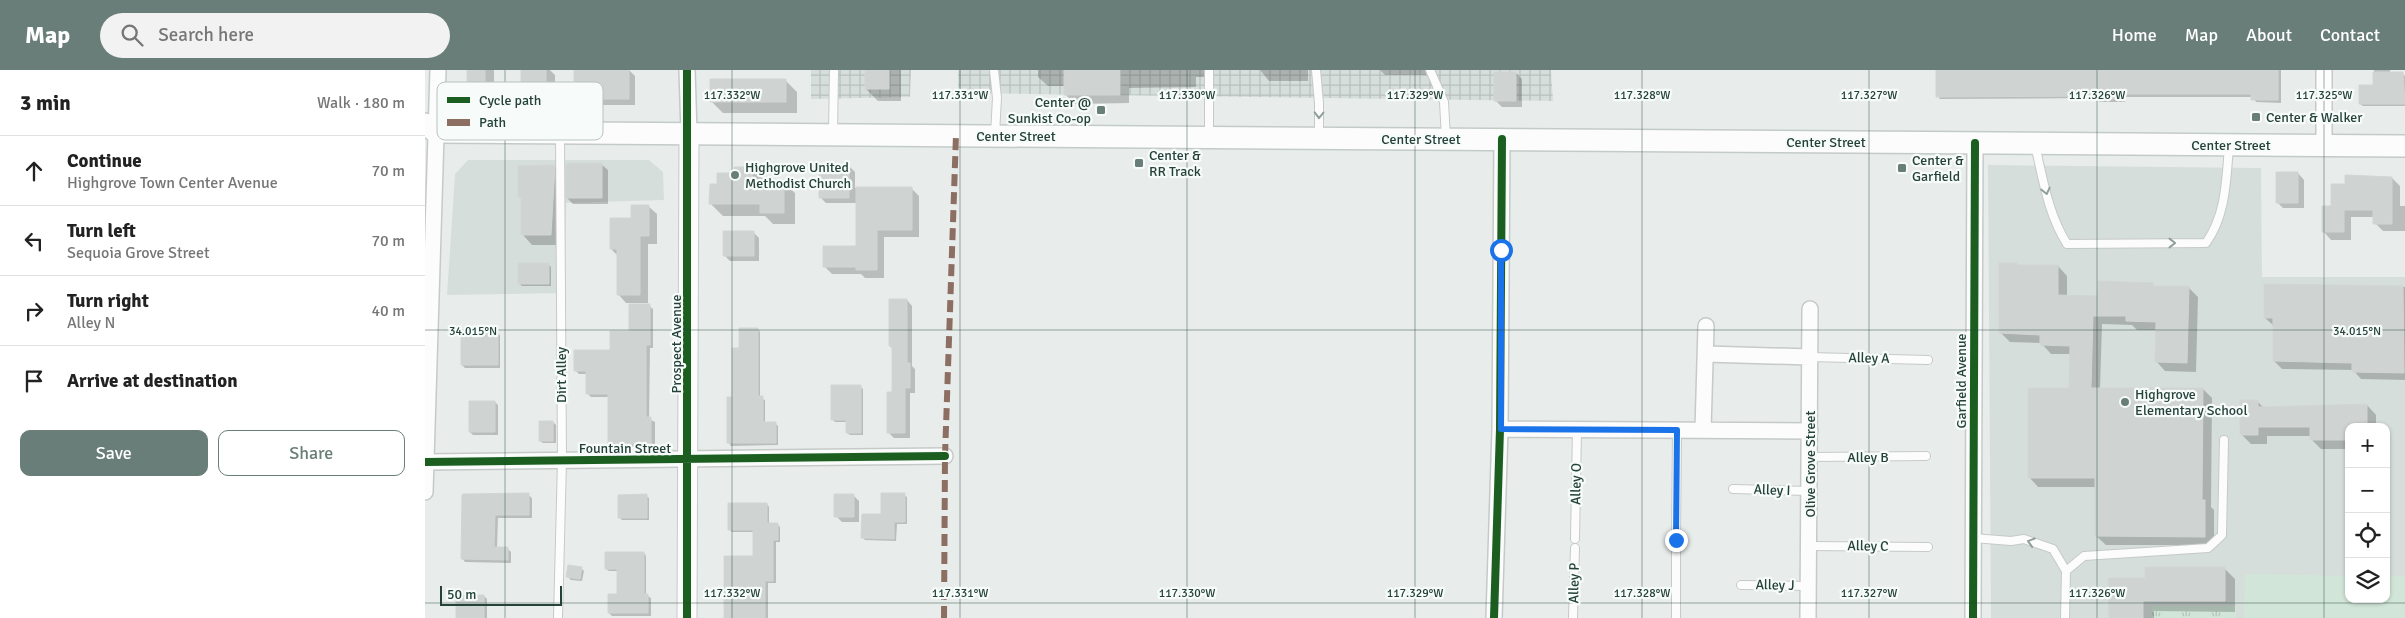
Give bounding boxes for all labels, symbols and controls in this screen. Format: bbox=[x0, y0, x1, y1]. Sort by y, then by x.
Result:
search box bbox=[100, 13, 450, 58]
text: Map bbox=[25, 20, 70, 50]
icon: search bbox=[118, 21, 146, 49]
text: Search here bbox=[158, 23, 254, 47]
text: Home bbox=[2112, 24, 2157, 46]
text: Map bbox=[2185, 24, 2218, 46]
text: About bbox=[2246, 24, 2292, 46]
text: Contact bbox=[2320, 24, 2380, 46]
legend bbox=[437, 82, 603, 140]
text: 117.332°W bbox=[704, 88, 760, 103]
text: 117.331°W bbox=[932, 88, 988, 103]
text: 117.330°W bbox=[1159, 88, 1215, 103]
text: 117.329°W bbox=[1387, 88, 1443, 103]
text: 117.328°W bbox=[1614, 88, 1670, 103]
text: 117.327°W bbox=[1841, 88, 1897, 103]
text: 117.326°W bbox=[2069, 88, 2125, 103]
text: 117.325°W bbox=[2296, 88, 2352, 103]
text: 3 min bbox=[20, 90, 71, 116]
text: Cycle path bbox=[479, 92, 541, 109]
text: Walk · 180 m bbox=[317, 93, 405, 113]
place label: Center @ Sunkist Co-op bbox=[1008, 94, 1091, 127]
marker: Center @ Sunkist Co-op bbox=[1095, 104, 1107, 116]
place label: Center & Walker bbox=[2266, 109, 2363, 126]
one-way arrow bbox=[1314, 111, 1324, 119]
marker: Center & Walker bbox=[2250, 111, 2262, 123]
text: Path bbox=[479, 114, 506, 131]
street label: Center Street bbox=[976, 128, 1056, 145]
street label: Center Street bbox=[1381, 131, 1461, 148]
street label: Center Street bbox=[1786, 134, 1866, 151]
street label: Center Street bbox=[2191, 137, 2271, 154]
place label: Center & RR Track bbox=[1149, 147, 1201, 180]
text: Continue bbox=[67, 149, 142, 173]
place label: Center & Garfield bbox=[1912, 152, 1964, 185]
icon: ahead bbox=[20, 157, 48, 185]
marker: Center & RR Track bbox=[1133, 157, 1145, 169]
place label: Highgrove United Methodist Church bbox=[745, 159, 851, 192]
text: 70 m bbox=[371, 161, 405, 181]
marker: Center & Garfield bbox=[1896, 162, 1908, 174]
marker: Highgrove United Methodist Church bbox=[729, 169, 741, 181]
text: Highgrove Town Center Avenue bbox=[67, 173, 278, 193]
one-way arrow bbox=[2040, 187, 2051, 195]
text: Turn left bbox=[67, 219, 136, 243]
icon: left bbox=[20, 227, 48, 255]
text: 70 m bbox=[371, 231, 405, 251]
one-way arrow bbox=[2169, 238, 2177, 248]
route start bbox=[1490, 239, 1513, 262]
text: Sequoia Grove Street bbox=[67, 243, 210, 263]
text: Turn right bbox=[67, 289, 149, 313]
street label: Prospect Avenue bbox=[668, 295, 685, 393]
icon: right bbox=[20, 297, 48, 325]
text: 40 m bbox=[371, 301, 405, 321]
text: Alley N bbox=[67, 313, 115, 333]
text: 34.015°N bbox=[449, 324, 497, 339]
text: 34.015°N bbox=[2333, 324, 2381, 339]
street label: Garfield Avenue bbox=[1953, 333, 1970, 429]
street label: Dirt Alley bbox=[553, 347, 570, 403]
street label: Alley A bbox=[1848, 349, 1890, 367]
icon: arrive bbox=[20, 367, 48, 395]
text: Arrive at destination bbox=[67, 369, 238, 393]
place label: Highgrove Elementary School bbox=[2135, 386, 2248, 419]
marker: Highgrove Elementary School bbox=[2119, 396, 2131, 408]
street label: Olive Grove Street bbox=[1802, 410, 1819, 517]
map controls bbox=[2345, 423, 2390, 603]
button: + bbox=[2345, 423, 2390, 468]
button: Save bbox=[20, 430, 208, 476]
button: Share bbox=[218, 430, 405, 476]
street label: Fountain Street bbox=[579, 440, 671, 457]
street label: Alley B bbox=[1847, 449, 1889, 466]
street label: Alley O bbox=[1567, 463, 1585, 505]
button: − bbox=[2345, 468, 2390, 513]
street label: Alley I bbox=[1753, 481, 1791, 499]
button: locate bbox=[2345, 513, 2390, 558]
route end bbox=[1665, 529, 1688, 552]
street label: Alley C bbox=[1847, 537, 1889, 555]
one-way arrow bbox=[2027, 537, 2035, 547]
button: layers bbox=[2345, 558, 2390, 603]
street label: Alley P bbox=[1565, 562, 1583, 604]
street label: Alley J bbox=[1755, 576, 1795, 594]
scale bar bbox=[440, 583, 563, 606]
text: 50 m bbox=[447, 586, 476, 603]
text: 117.332°W bbox=[704, 586, 760, 601]
text: 117.331°W bbox=[932, 586, 988, 601]
text: 117.330°W bbox=[1159, 586, 1215, 601]
text: 117.329°W bbox=[1387, 586, 1443, 601]
text: 117.328°W bbox=[1614, 586, 1670, 601]
text: 117.327°W bbox=[1841, 586, 1897, 601]
text: 117.326°W bbox=[2069, 586, 2125, 601]

